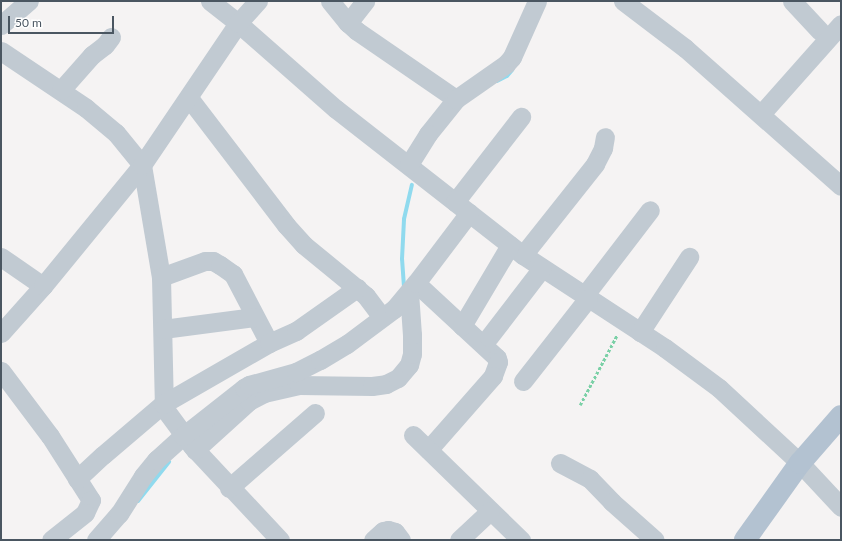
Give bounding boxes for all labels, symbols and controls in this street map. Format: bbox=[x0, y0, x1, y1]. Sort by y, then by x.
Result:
scale bar bbox=[10, 8, 116, 34]
text: 50 m bbox=[15, 15, 42, 30]

